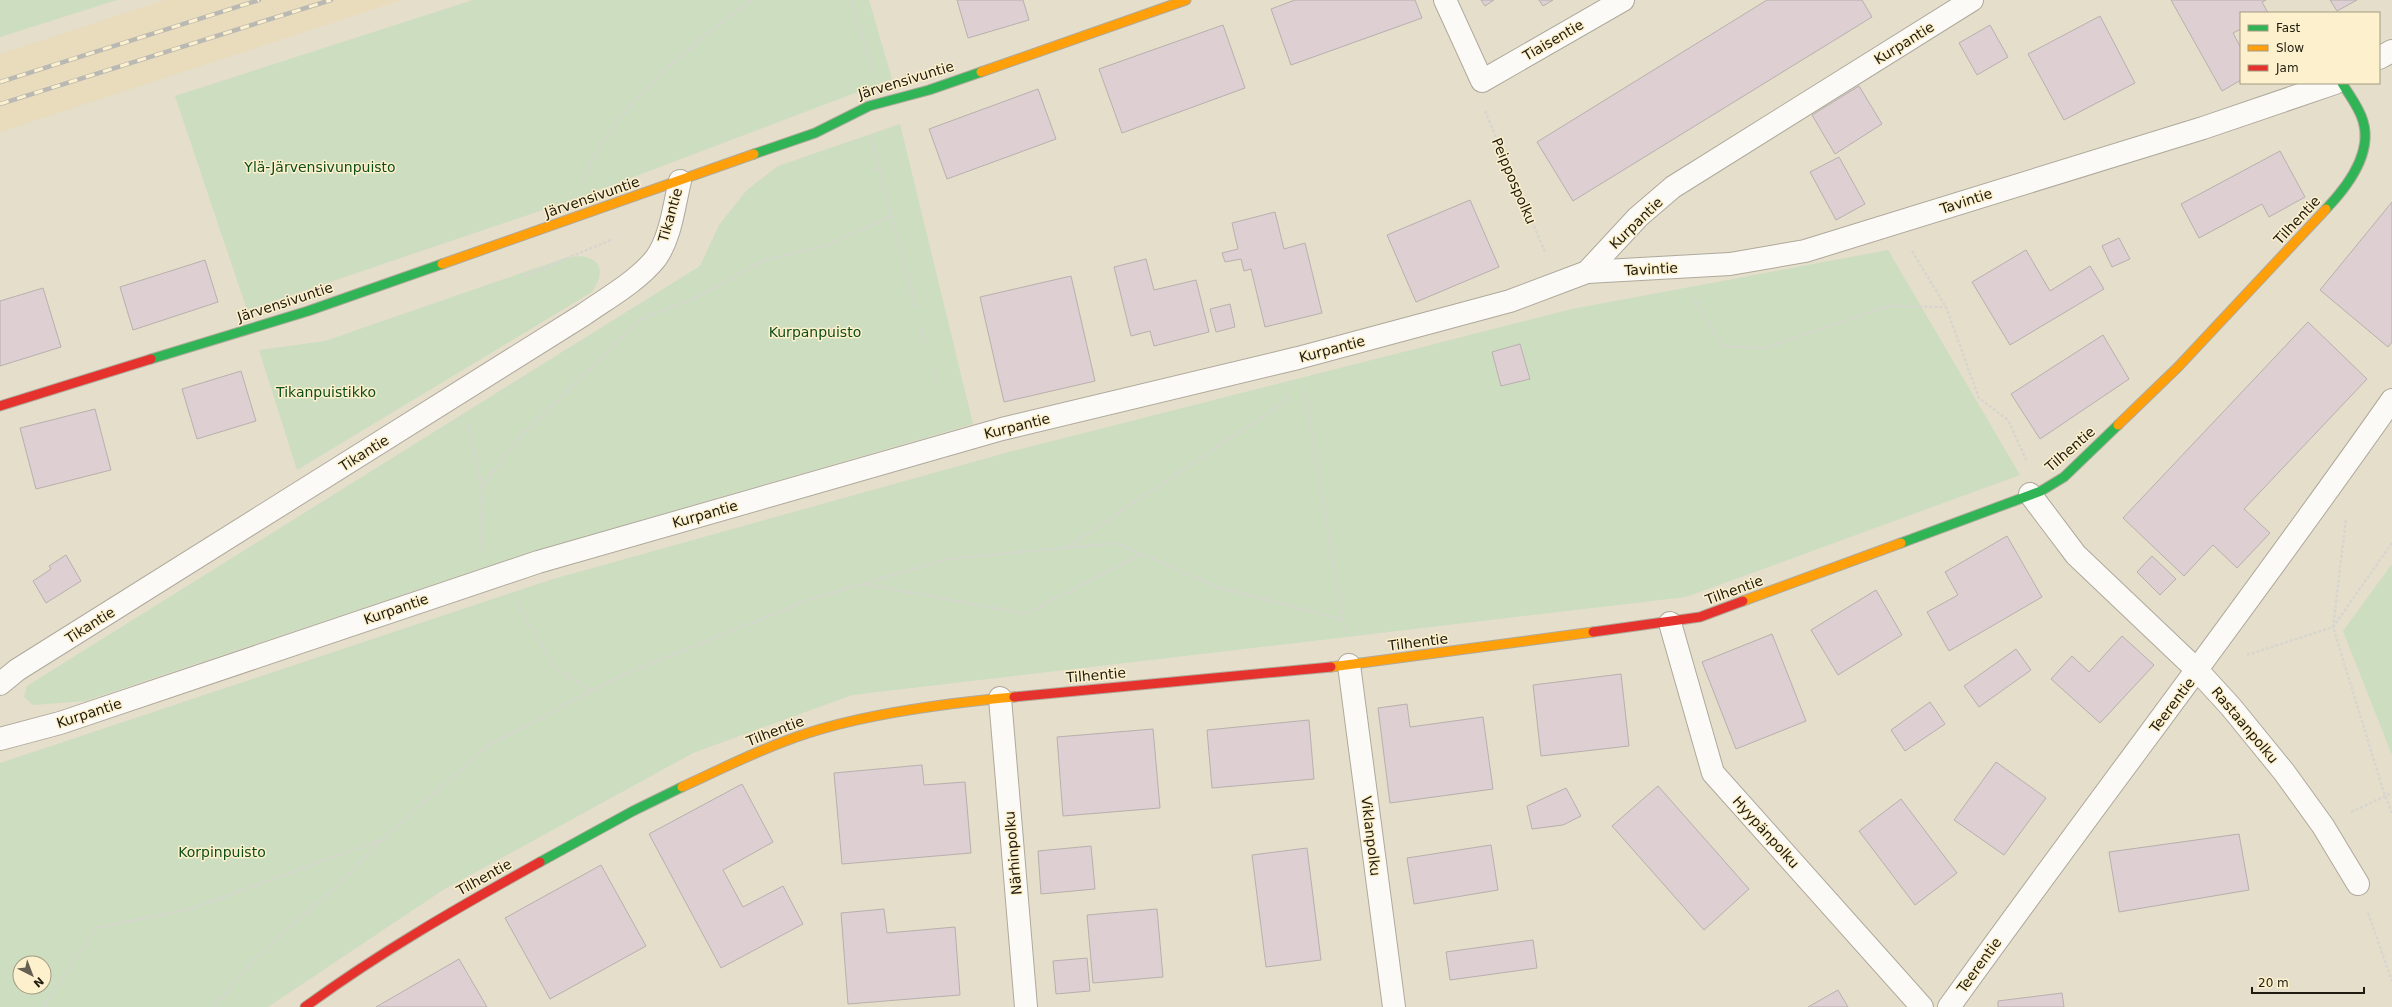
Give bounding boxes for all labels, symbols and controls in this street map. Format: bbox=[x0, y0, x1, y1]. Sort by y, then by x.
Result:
legend bbox=[2240, 12, 2380, 84]
street label: Tiaisentie bbox=[1519, 16, 1586, 64]
street label: Kurpantie bbox=[1871, 18, 1937, 68]
text: Fast bbox=[2276, 21, 2300, 35]
text: Slow bbox=[2276, 41, 2304, 55]
street label: Järvensivuntie bbox=[855, 58, 956, 102]
text: Jam bbox=[2275, 61, 2299, 75]
street label: Peippospolku bbox=[1489, 136, 1539, 226]
park label: Ylä-Järvensivunpuisto bbox=[243, 159, 396, 175]
street label: Järvensivuntie bbox=[541, 173, 642, 221]
street label: Tavintie bbox=[1937, 185, 1994, 217]
street label: Tikantie bbox=[654, 186, 685, 245]
street label: Tilhentie bbox=[2270, 193, 2323, 248]
street label: Kurpantie bbox=[1606, 194, 1666, 252]
street label: Tavintie bbox=[1623, 260, 1678, 278]
street label: Järvensivuntie bbox=[234, 279, 335, 325]
park label: Kurpanpuisto bbox=[769, 324, 861, 340]
street label: Kurpantie bbox=[1297, 333, 1367, 365]
park label: Tikanpuistikko bbox=[275, 384, 376, 400]
street label: Kurpantie bbox=[982, 410, 1052, 442]
street label: Tilhentie bbox=[2041, 423, 2098, 475]
street label: Tikantie bbox=[335, 432, 392, 475]
street label: Kurpantie bbox=[670, 497, 740, 531]
street label: Tilhentie bbox=[1702, 572, 1765, 608]
street label: Kurpantie bbox=[362, 590, 430, 628]
street label: Tikantie bbox=[61, 604, 118, 647]
street label: Tilhentie bbox=[1386, 630, 1449, 654]
street label: Tilhentie bbox=[1064, 664, 1127, 686]
street label: Teerentie bbox=[2146, 674, 2198, 736]
street label: Rastaanpolku bbox=[2208, 684, 2282, 766]
street label: Kurpantie bbox=[54, 695, 124, 731]
street label: Tilhentie bbox=[743, 713, 806, 750]
street label: Hyypänpolku bbox=[1729, 793, 1803, 871]
street label: Viklanpolku bbox=[1358, 795, 1384, 877]
street label: Närhinpolku bbox=[1001, 810, 1025, 896]
park label: Korpinpuisto bbox=[178, 844, 266, 860]
street label: Tilhentie bbox=[453, 855, 514, 899]
street label: Teerentie bbox=[1953, 934, 2004, 997]
north arrow bbox=[12, 955, 52, 995]
scale bar bbox=[2252, 969, 2364, 995]
text: N bbox=[31, 974, 46, 990]
text: 20 m bbox=[2258, 976, 2289, 990]

